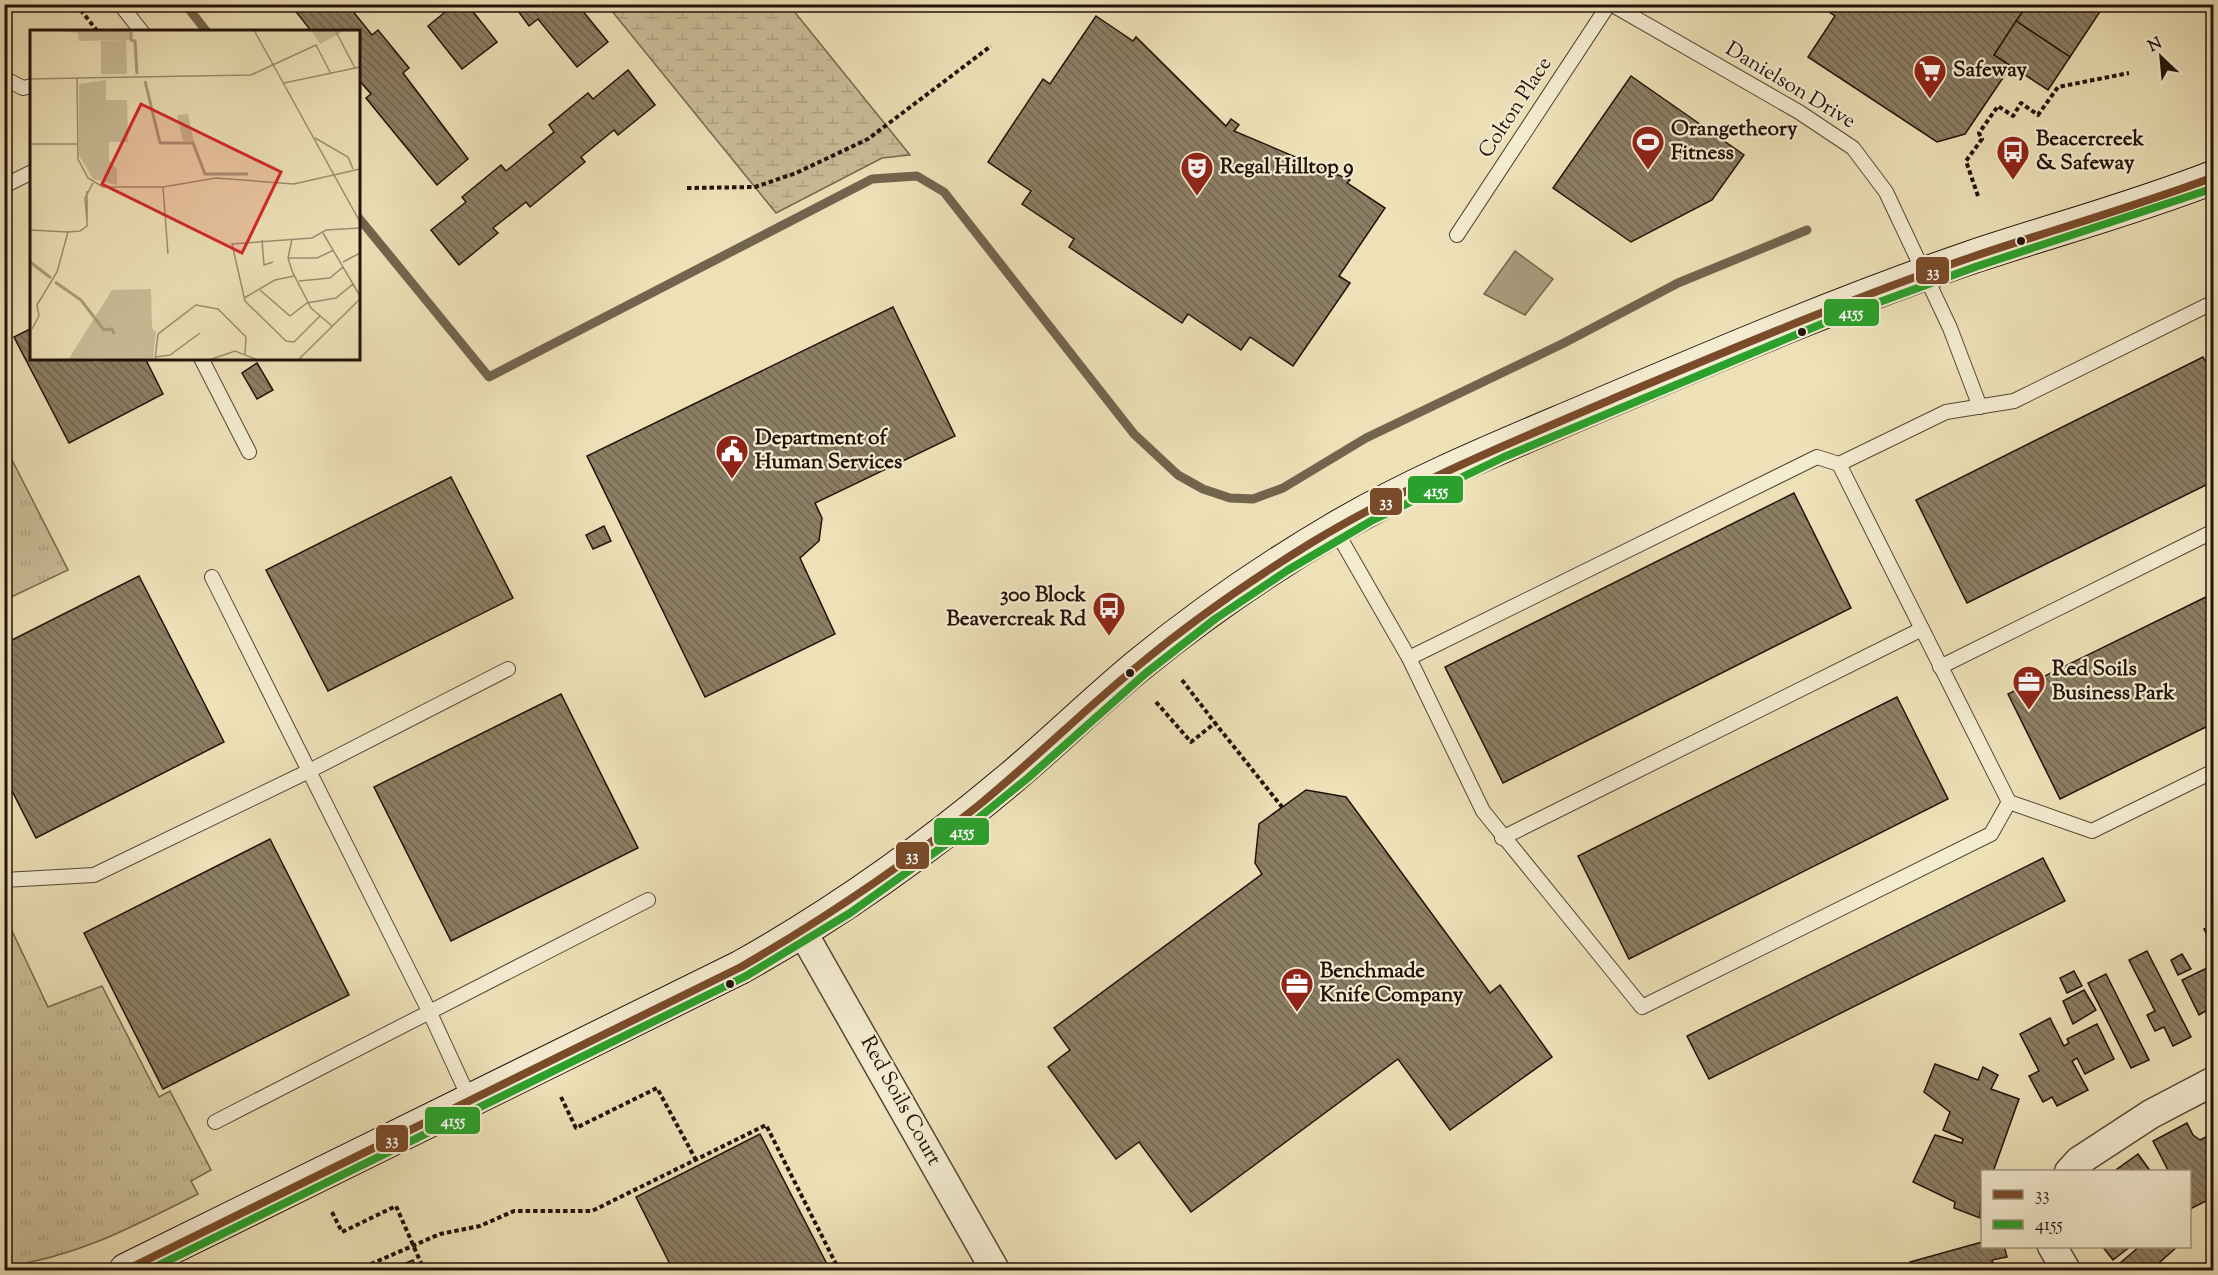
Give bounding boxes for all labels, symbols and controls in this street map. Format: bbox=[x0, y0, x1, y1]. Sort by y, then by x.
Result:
north arrow bbox=[2131, 27, 2191, 87]
inset map bbox=[30, 30, 360, 360]
text: N bbox=[2145, 33, 2167, 59]
street label: Danielson Drive bbox=[1719, 35, 1861, 137]
street label: Colton Place bbox=[1472, 51, 1560, 165]
supermarket icon: Safeway bbox=[1912, 53, 1948, 100]
place label: Safeway bbox=[1953, 56, 2028, 86]
place label: Orangetheory Fitness bbox=[1671, 115, 1798, 169]
sports icon: Orangetheory Fitness bbox=[1630, 124, 1666, 171]
place label: Beacercreek & Safeway bbox=[2036, 125, 2144, 179]
bus stop icon: Beacercreek & Safeway bbox=[1995, 134, 2031, 181]
theatre icon: Regal Hilltop 9 bbox=[1179, 150, 1215, 197]
place label: Regal Hilltop 9 bbox=[1220, 153, 1353, 183]
unlabelled marker bbox=[2015, 235, 2027, 247]
line badge: 33 bbox=[1915, 256, 1950, 285]
text: 33 bbox=[1927, 262, 1940, 285]
line badge: 4155 bbox=[1823, 298, 1880, 327]
text: 4155 bbox=[1838, 303, 1864, 326]
unlabelled marker bbox=[1796, 326, 1808, 338]
place label: Department of Human Services bbox=[755, 424, 902, 478]
public building icon: Department of Human Services bbox=[714, 433, 750, 480]
line badge: 4155 bbox=[1407, 475, 1464, 504]
text: 4155 bbox=[1423, 481, 1449, 504]
line badge: 33 bbox=[1369, 487, 1403, 516]
text: 33 bbox=[1380, 492, 1393, 515]
place label: 300 Block Beavercreak Rd bbox=[946, 581, 1087, 635]
bus stop icon: 300 Block Beavercreak Rd bbox=[1091, 590, 1127, 637]
place label: Red Soils Business Park bbox=[2052, 655, 2175, 709]
office icon: Red Soils Business Park bbox=[2011, 664, 2047, 711]
unlabelled marker bbox=[1124, 667, 1136, 679]
line badge: 4155 bbox=[933, 817, 990, 846]
text: 4155 bbox=[949, 822, 975, 845]
line badge: 33 bbox=[895, 841, 930, 870]
text: 33 bbox=[906, 846, 919, 869]
place label: Benchmade Knife Company bbox=[1320, 957, 1464, 1011]
office icon: Benchmade Knife Company bbox=[1279, 966, 1315, 1013]
unlabelled marker bbox=[724, 978, 736, 990]
street label: Red Soils Court bbox=[852, 1031, 948, 1171]
line badge: 4155 bbox=[424, 1106, 481, 1135]
text: 4155 bbox=[440, 1111, 466, 1134]
line badge: 33 bbox=[375, 1124, 409, 1153]
text: 33 bbox=[386, 1130, 399, 1153]
legend bbox=[1981, 1170, 2191, 1248]
text: 33 bbox=[2035, 1183, 2050, 1209]
text: 4155 bbox=[2035, 1213, 2063, 1239]

